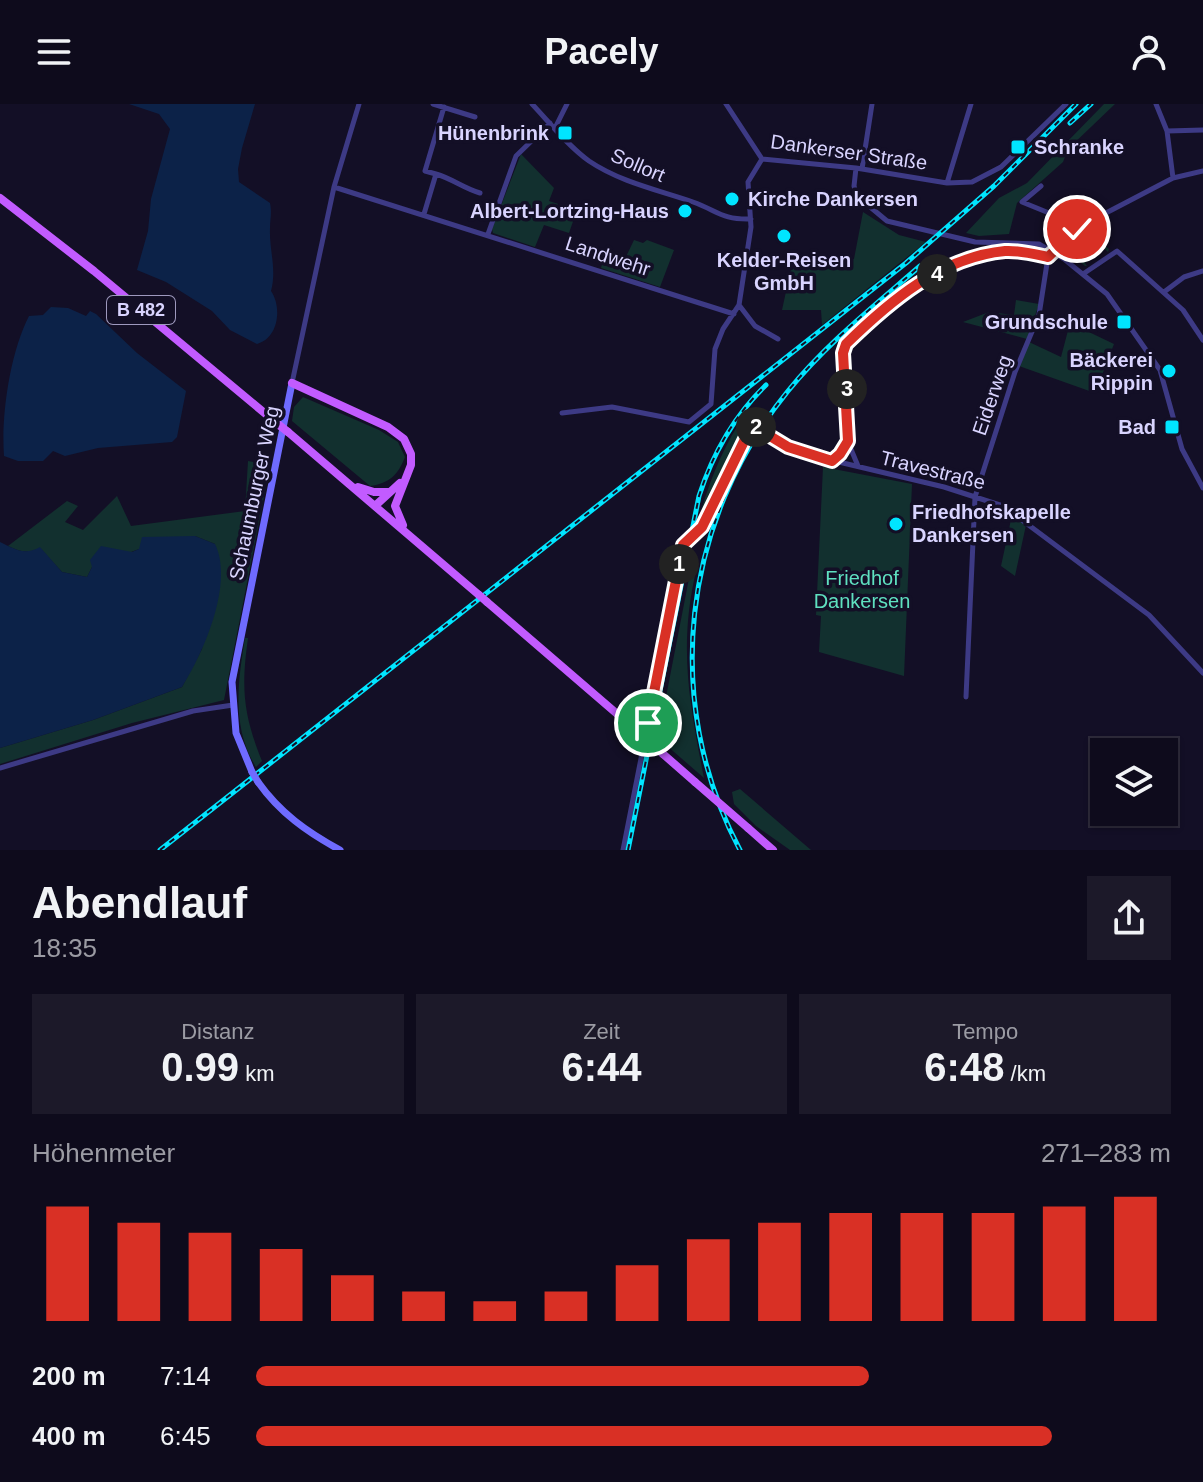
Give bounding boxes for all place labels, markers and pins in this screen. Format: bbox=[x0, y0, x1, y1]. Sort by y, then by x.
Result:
place label: Hünenbrink bbox=[438, 122, 550, 144]
marker: Hünenbrink bbox=[556, 124, 574, 142]
place label: Schranke bbox=[1034, 136, 1124, 158]
marker: Schranke bbox=[1009, 138, 1027, 156]
place label: Kirche Dankersen bbox=[748, 188, 918, 210]
marker: Kirche Dankersen bbox=[723, 190, 741, 208]
pin bbox=[1043, 195, 1111, 263]
place label: Albert-Lortzing-Haus bbox=[470, 200, 669, 222]
marker: Albert-Lortzing-Haus bbox=[676, 202, 694, 220]
marker: Kelder-Reisen GmbH bbox=[775, 227, 793, 245]
place label: Kelder-Reisen GmbH bbox=[717, 249, 851, 294]
pin: 4 bbox=[917, 254, 957, 294]
place label: Grundschule bbox=[985, 311, 1108, 333]
marker: Grundschule bbox=[1115, 313, 1133, 331]
place label: Bäckerei Rippin bbox=[1070, 349, 1153, 394]
marker: Bäckerei Rippin bbox=[1160, 362, 1178, 380]
pin: 3 bbox=[827, 369, 867, 409]
pin: 2 bbox=[736, 407, 776, 447]
place label: Bad bbox=[1118, 416, 1156, 438]
marker: Bad bbox=[1163, 418, 1181, 436]
place label: Friedhofskapelle Dankersen bbox=[912, 501, 1071, 546]
marker: Friedhofskapelle Dankersen bbox=[887, 515, 905, 533]
pin: 1 bbox=[659, 544, 699, 584]
pin bbox=[614, 689, 682, 757]

